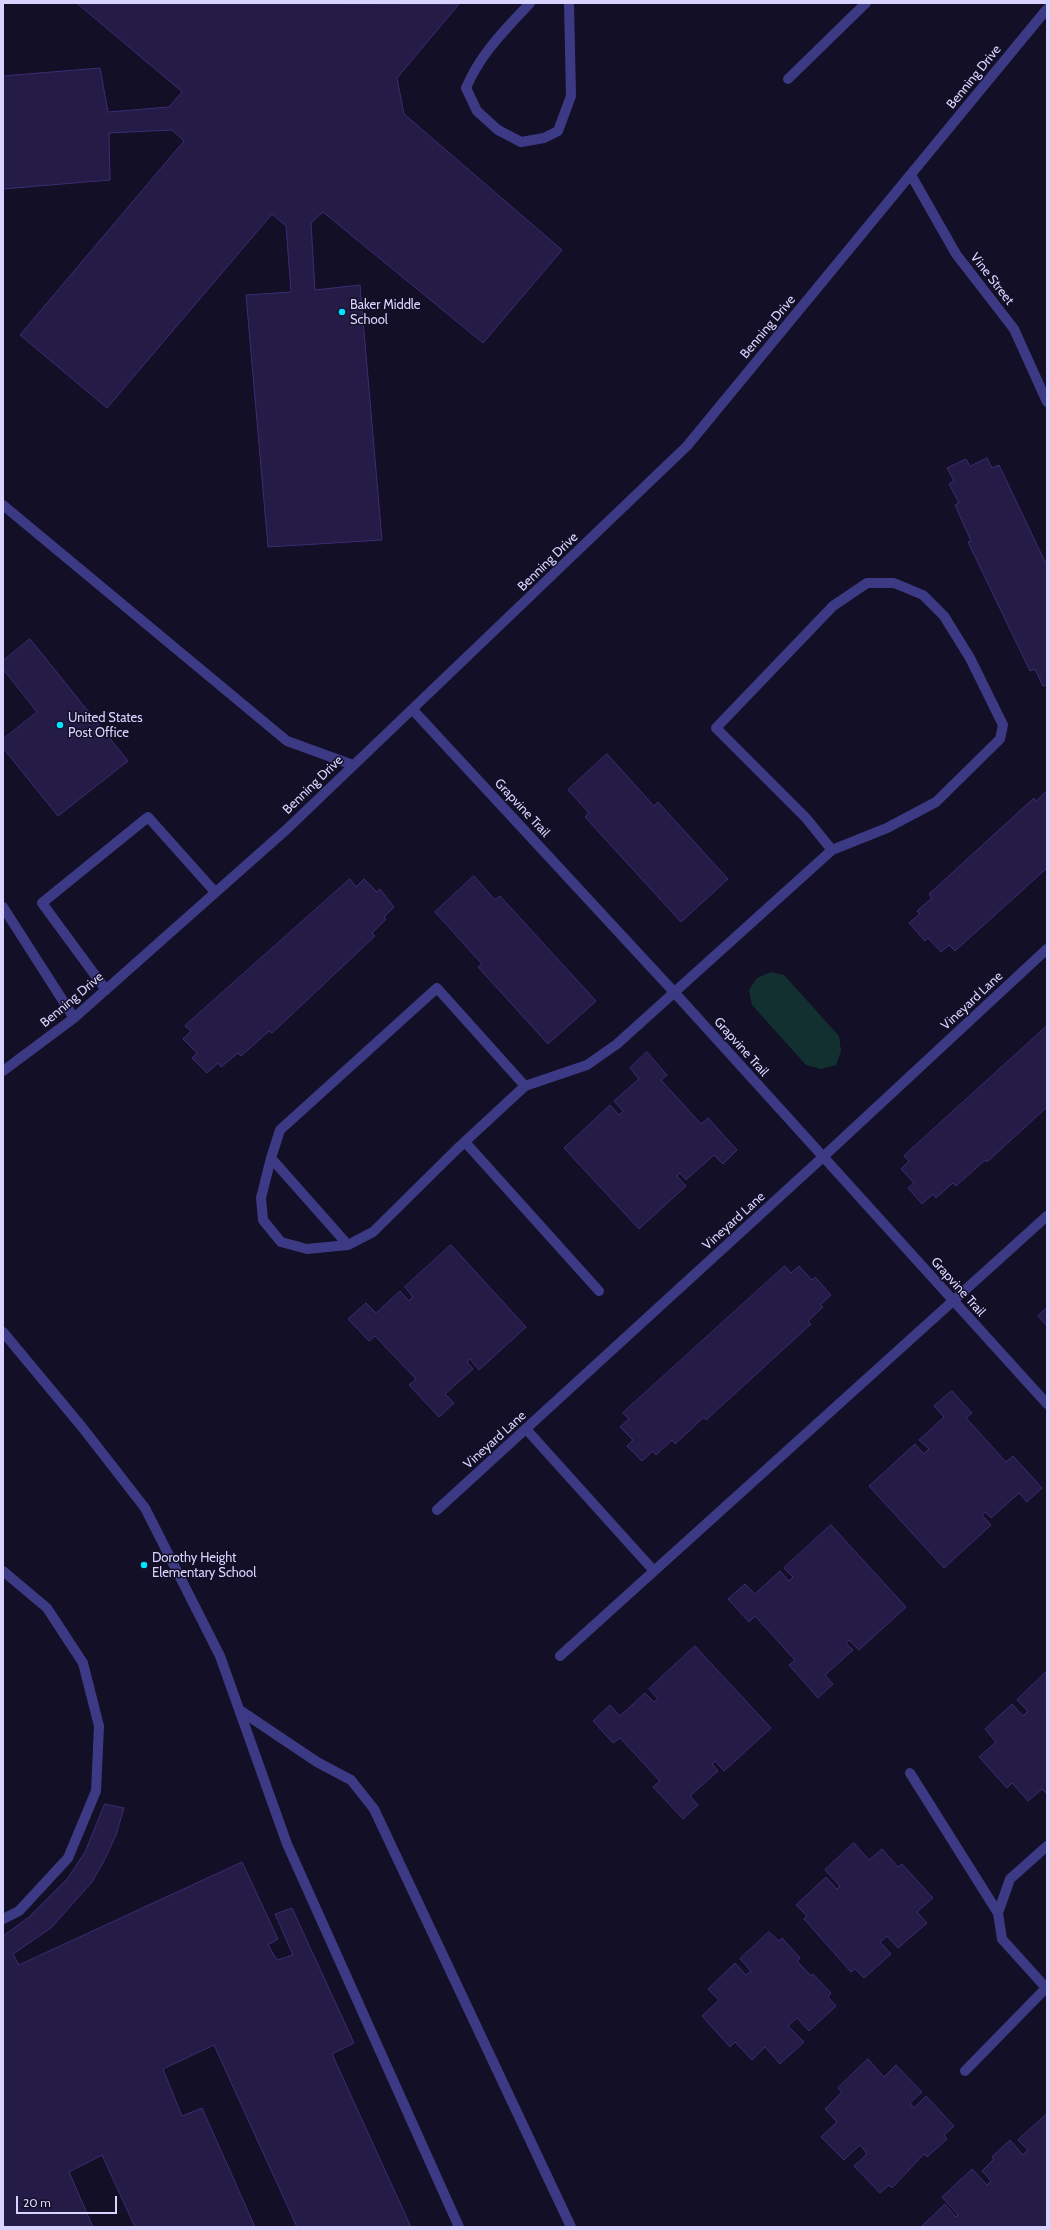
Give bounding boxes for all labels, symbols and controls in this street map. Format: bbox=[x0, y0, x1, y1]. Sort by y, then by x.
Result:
street label: Benning Drive bbox=[944, 42, 1004, 112]
street label: Vine Street bbox=[967, 250, 1017, 308]
street label: Benning Drive bbox=[737, 292, 799, 362]
place label: Baker Middle School bbox=[350, 297, 420, 328]
marker: Baker Middle School bbox=[337, 307, 347, 317]
street label: Benning Drive bbox=[515, 529, 581, 595]
place label: United States Post Office bbox=[68, 710, 143, 741]
marker: United States Post Office bbox=[55, 720, 65, 730]
street label: Benning Drive bbox=[280, 752, 346, 818]
street label: Grapvine Trail bbox=[491, 776, 553, 840]
street label: Vineyard Lane bbox=[938, 968, 1006, 1034]
street label: Benning Drive bbox=[37, 969, 107, 1031]
street label: Grapvine Trail bbox=[710, 1014, 772, 1080]
street label: Vineyard Lane bbox=[700, 1189, 768, 1253]
street label: Grapvine Trail bbox=[927, 1254, 989, 1320]
street label: Vineyard Lane bbox=[461, 1408, 529, 1472]
place label: Dorothy Height Elementary School bbox=[152, 1550, 256, 1581]
marker: Dorothy Height Elementary School bbox=[139, 1560, 149, 1570]
scale bar bbox=[18, 2188, 119, 2214]
text: 20 m bbox=[23, 2195, 51, 2210]

